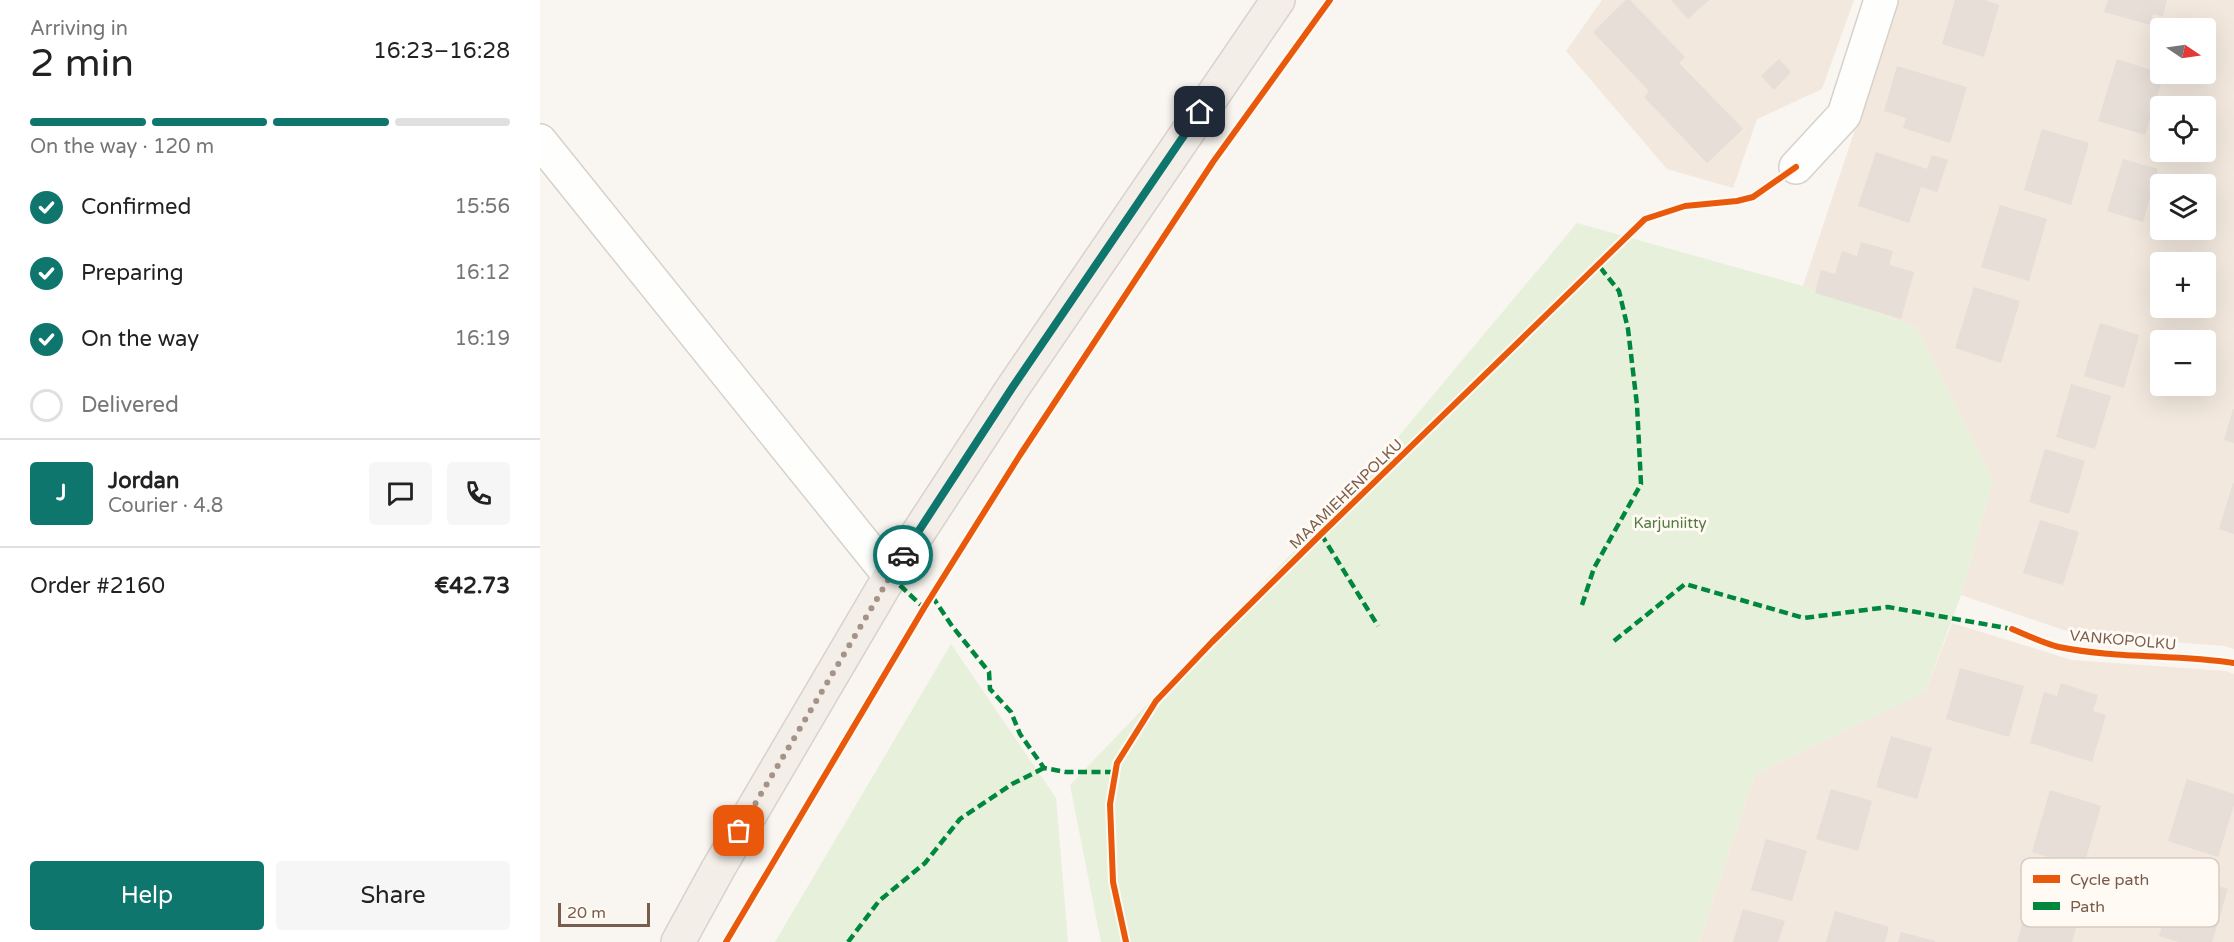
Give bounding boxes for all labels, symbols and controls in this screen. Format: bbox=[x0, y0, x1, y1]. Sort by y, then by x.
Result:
text: Arriving in bbox=[30, 17, 128, 41]
north arrow bbox=[2150, 18, 2216, 84]
map controls bbox=[2150, 18, 2216, 396]
text: 16:23–16:28 bbox=[373, 38, 510, 64]
text: 2 min bbox=[30, 40, 134, 87]
pin bbox=[1174, 86, 1225, 137]
icon: home bbox=[1183, 95, 1216, 128]
button: locate bbox=[2150, 96, 2216, 162]
text: On the way · 120 m bbox=[30, 135, 214, 159]
button: layers bbox=[2150, 174, 2216, 240]
icon: check bbox=[30, 191, 63, 224]
text: Confirmed bbox=[81, 194, 191, 220]
text: 15:56 bbox=[455, 195, 510, 219]
button: + bbox=[2150, 252, 2216, 318]
icon: check bbox=[30, 257, 63, 290]
text: Preparing bbox=[81, 260, 184, 286]
text: 16:12 bbox=[455, 261, 510, 285]
icon: check bbox=[30, 323, 63, 356]
text: On the way bbox=[81, 326, 199, 352]
text: 16:19 bbox=[455, 327, 510, 351]
button: − bbox=[2150, 330, 2216, 396]
text: Delivered bbox=[81, 392, 179, 418]
street label: MAAMIEHENPOLKU bbox=[1286, 435, 1406, 553]
button: chat bbox=[369, 462, 432, 525]
button: phone bbox=[447, 462, 510, 525]
text: Jordan bbox=[108, 468, 179, 494]
text: J bbox=[56, 480, 67, 506]
text: Courier · 4.8 bbox=[108, 494, 223, 518]
park label: Karjuniitty bbox=[1633, 514, 1707, 532]
courier bbox=[873, 525, 933, 585]
icon: car bbox=[887, 539, 920, 572]
text: Order #2160 bbox=[30, 573, 165, 599]
text: €42.73 bbox=[434, 573, 510, 599]
street label: VANKOPOLKU bbox=[2069, 626, 2177, 654]
pin bbox=[713, 805, 764, 856]
icon: bag bbox=[722, 814, 755, 847]
legend bbox=[2021, 858, 2219, 927]
button: Help bbox=[30, 861, 264, 930]
button: Share bbox=[276, 861, 510, 930]
text: Cycle path bbox=[2070, 870, 2149, 890]
text: Path bbox=[2070, 897, 2105, 917]
scale bar bbox=[558, 900, 650, 928]
text: 20 m bbox=[567, 903, 606, 923]

